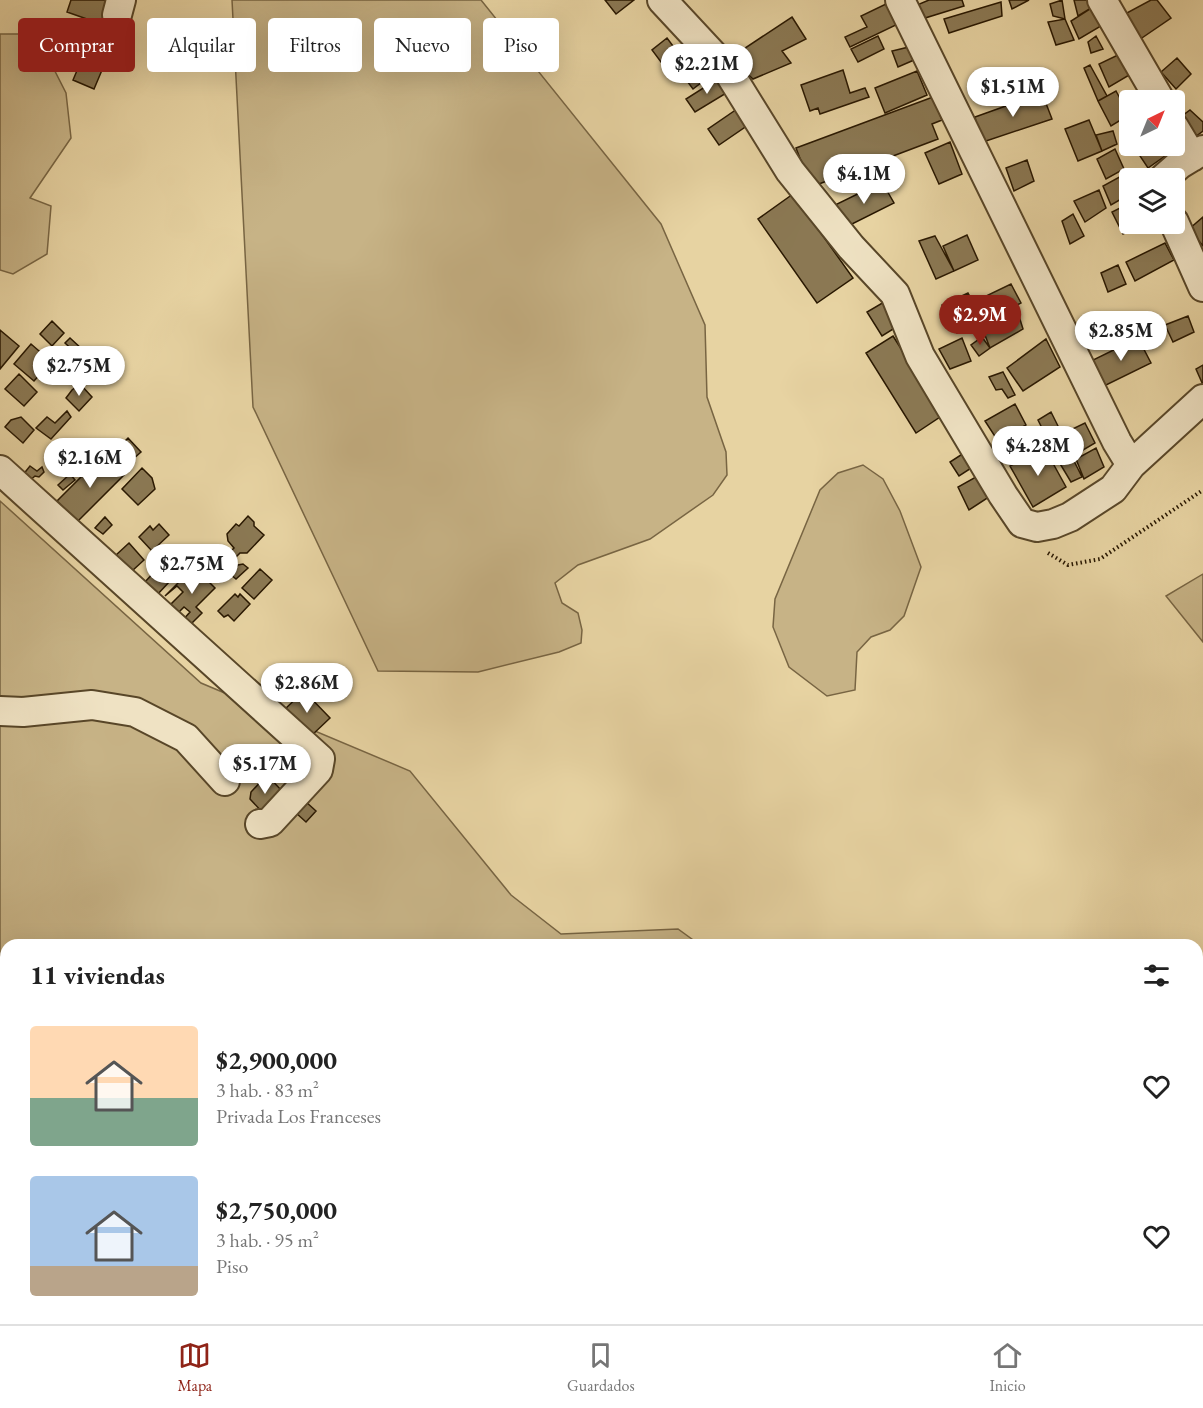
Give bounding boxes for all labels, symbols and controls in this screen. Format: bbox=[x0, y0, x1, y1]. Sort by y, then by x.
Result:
chip: Comprar bbox=[18, 18, 135, 72]
chip: Alquilar bbox=[147, 18, 256, 72]
chip: Filtros bbox=[268, 18, 362, 72]
chip: Nuevo bbox=[374, 18, 471, 72]
chip: Piso bbox=[483, 18, 559, 72]
pin: $2.21M bbox=[658, 44, 756, 95]
text: $2.21M bbox=[675, 50, 739, 76]
pin: $1.51M bbox=[964, 67, 1062, 118]
text: $1.51M bbox=[981, 73, 1045, 99]
north arrow bbox=[1119, 90, 1185, 156]
map controls bbox=[1119, 90, 1185, 234]
pin: $4.1M bbox=[822, 154, 906, 205]
text: $4.1M bbox=[837, 160, 891, 186]
button: layers bbox=[1119, 168, 1185, 234]
pin: $2.9M bbox=[938, 295, 1022, 346]
text: $2.9M bbox=[953, 301, 1007, 327]
pin: $2.85M bbox=[1072, 311, 1170, 362]
text: $2.85M bbox=[1089, 317, 1153, 343]
pin: $2.75M bbox=[30, 346, 128, 397]
text: $2.75M bbox=[47, 352, 111, 378]
pin: $4.28M bbox=[989, 426, 1087, 477]
text: $4.28M bbox=[1006, 432, 1070, 458]
pin: $2.16M bbox=[41, 438, 139, 489]
text: $2.16M bbox=[58, 444, 122, 470]
pin: $2.75M bbox=[143, 544, 241, 595]
text: $2.75M bbox=[160, 550, 224, 576]
pin: $2.86M bbox=[258, 663, 356, 714]
text: $2.86M bbox=[275, 669, 339, 695]
pin: $5.17M bbox=[216, 744, 314, 795]
text: $5.17M bbox=[233, 750, 297, 776]
text: 11 viviendas bbox=[30, 958, 165, 992]
icon: filters bbox=[1140, 959, 1173, 992]
text: $2,900,000 bbox=[216, 1043, 337, 1077]
icon: home bbox=[78, 1050, 150, 1122]
icon: heart bbox=[1140, 1070, 1173, 1103]
text: 3 hab. · 83 m² bbox=[216, 1077, 319, 1103]
text: Privada Los Franceses bbox=[216, 1103, 381, 1129]
text: $2,750,000 bbox=[216, 1193, 337, 1227]
icon: home bbox=[78, 1200, 150, 1272]
icon: heart bbox=[1140, 1220, 1173, 1253]
text: 3 hab. · 95 m² bbox=[216, 1227, 319, 1253]
text: Piso bbox=[216, 1253, 248, 1279]
tab: Mapa bbox=[177, 1339, 212, 1396]
tab: Guardados bbox=[567, 1339, 635, 1396]
tab: Inicio bbox=[989, 1339, 1026, 1396]

